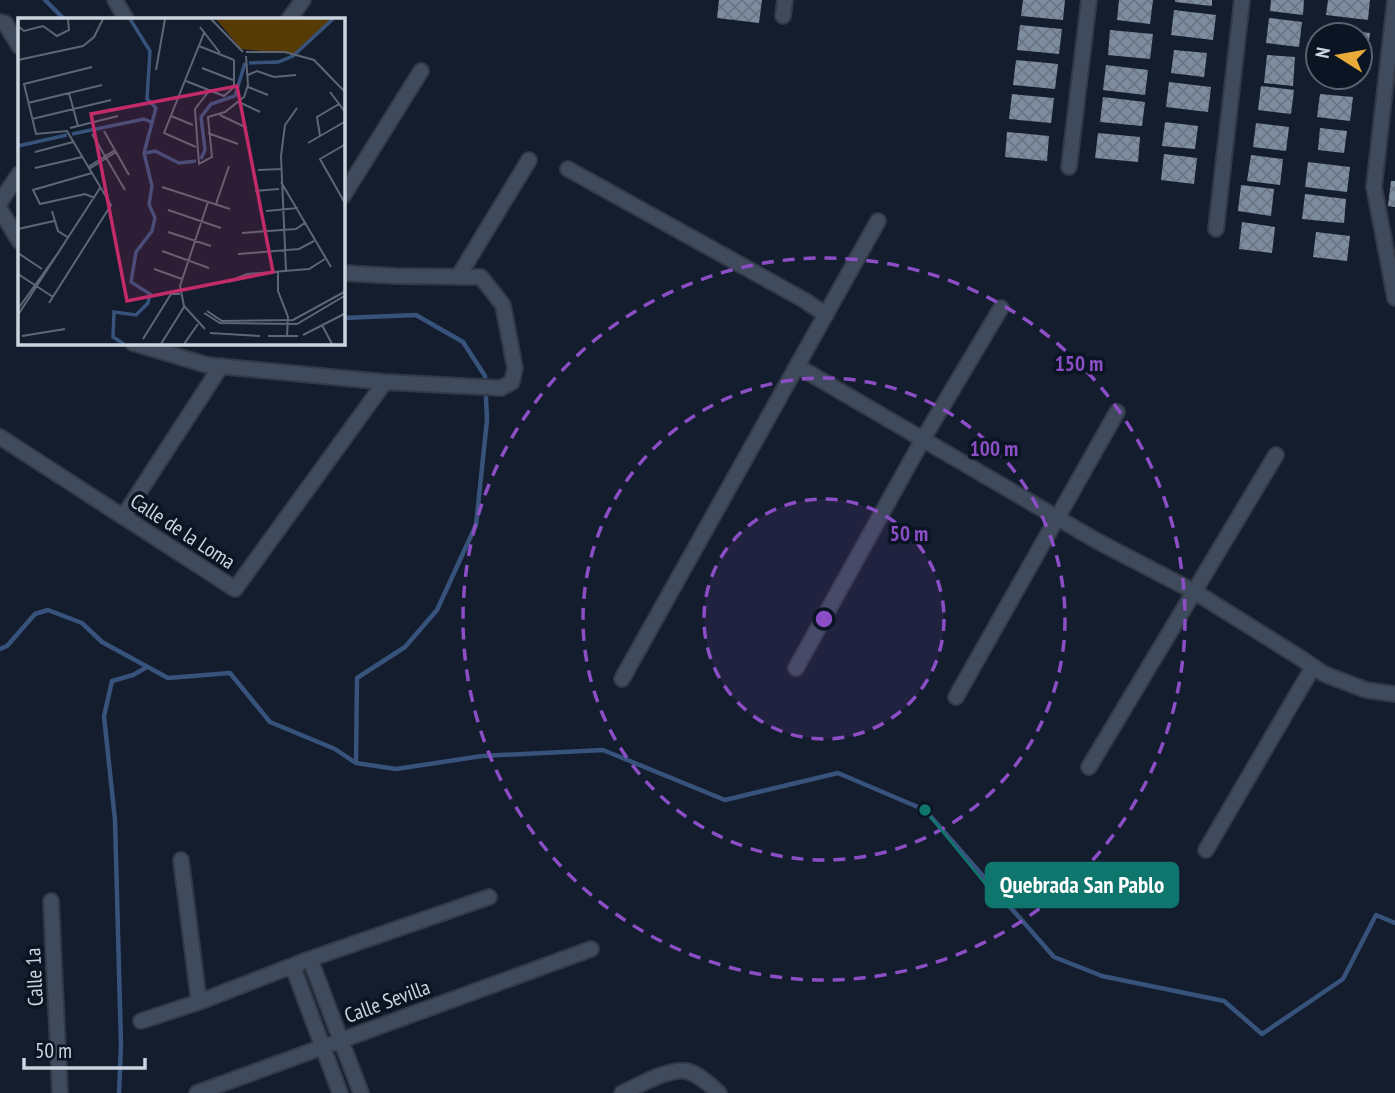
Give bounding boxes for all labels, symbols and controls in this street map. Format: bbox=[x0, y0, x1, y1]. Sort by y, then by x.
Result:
inset map bbox=[18, 18, 345, 345]
north arrow bbox=[1304, 21, 1374, 91]
text: N bbox=[1310, 45, 1335, 60]
text: 150 m bbox=[1055, 350, 1103, 377]
text: 100 m bbox=[970, 435, 1018, 462]
street label: Calle de la Loma bbox=[126, 487, 240, 575]
text: 50 m bbox=[890, 520, 928, 547]
centre of rings bbox=[812, 607, 836, 631]
callout: Quebrada San Pablo bbox=[986, 863, 1178, 907]
text: Quebrada San Pablo bbox=[1000, 870, 1164, 899]
street label: Calle 1a bbox=[19, 947, 49, 1007]
street label: Calle Sevilla bbox=[341, 973, 433, 1029]
scale bar bbox=[24, 1026, 145, 1070]
text: 50 m bbox=[35, 1037, 72, 1064]

